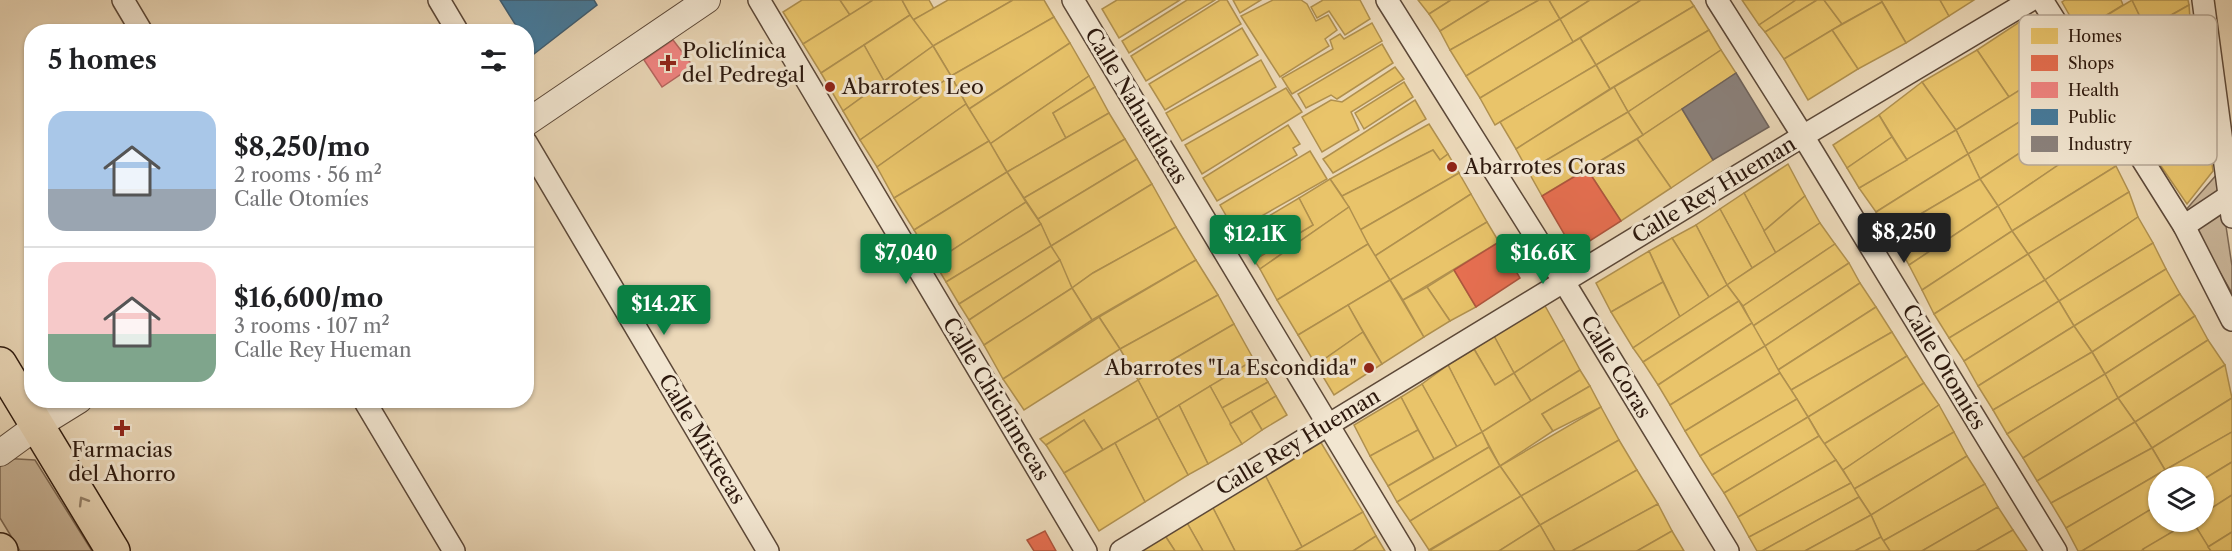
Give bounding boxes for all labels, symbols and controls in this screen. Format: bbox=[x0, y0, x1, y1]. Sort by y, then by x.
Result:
legend bbox=[2019, 15, 2217, 165]
street label: Calle Nahuatlacas bbox=[1080, 23, 1193, 189]
text: Homes bbox=[2068, 26, 2122, 46]
place label: Policlínica del Pedregal bbox=[682, 38, 805, 87]
text: 5 homes bbox=[48, 44, 157, 76]
icon: filters bbox=[477, 44, 510, 77]
text: Shops bbox=[2068, 53, 2114, 73]
marker: Policlínica del Pedregal bbox=[659, 54, 677, 72]
place label: Abarrotes Leo bbox=[841, 74, 984, 99]
marker: Abarrotes Leo bbox=[823, 80, 837, 94]
text: Health bbox=[2068, 80, 2119, 100]
text: Public bbox=[2068, 107, 2116, 127]
text: $8,250/mo bbox=[234, 131, 370, 163]
street label: Calle Rey Hueman bbox=[1627, 131, 1800, 248]
text: Industry bbox=[2068, 134, 2133, 154]
icon: home bbox=[96, 135, 168, 207]
place label: Abarrotes Coras bbox=[1463, 154, 1626, 179]
marker: Abarrotes Coras bbox=[1445, 160, 1459, 174]
text: 2 rooms · 56 m² bbox=[234, 163, 382, 187]
text: Calle Otomíes bbox=[234, 187, 369, 211]
pin: $8,250 bbox=[1855, 213, 1953, 264]
pin: $12.1K bbox=[1206, 215, 1304, 266]
text: $8,250 bbox=[1872, 220, 1936, 244]
text: $12.1K bbox=[1224, 222, 1286, 246]
pin: $7,040 bbox=[857, 234, 955, 285]
pin: $16.6K bbox=[1494, 234, 1592, 285]
text: $7,040 bbox=[874, 241, 938, 265]
text: $16.6K bbox=[1510, 241, 1576, 265]
text: $16,600/mo bbox=[234, 282, 383, 314]
pin: $14.2K bbox=[615, 285, 713, 336]
icon: home bbox=[96, 286, 168, 358]
text: $14.2K bbox=[631, 292, 697, 316]
street label: Calle Otomíes bbox=[1897, 300, 1992, 434]
street label: Calle Coras bbox=[1576, 311, 1657, 423]
street label: Calle Chichimecas bbox=[938, 313, 1055, 485]
text: 3 rooms · 107 m² bbox=[234, 314, 390, 338]
text: Calle Rey Hueman bbox=[234, 338, 412, 362]
place label: Abarrotes "La Escondida" bbox=[1104, 355, 1357, 380]
marker: Abarrotes "La Escondida" bbox=[1362, 361, 1376, 375]
street label: Calle Mixtecas bbox=[654, 369, 751, 508]
street label: Calle Rey Hueman bbox=[1211, 383, 1384, 500]
marker: Farmacias del Ahorro bbox=[115, 421, 129, 435]
place label: Farmacias del Ahorro bbox=[68, 437, 176, 486]
map controls bbox=[2148, 466, 2214, 532]
button: layers bbox=[2148, 466, 2214, 532]
one-way arrow bbox=[78, 497, 90, 507]

